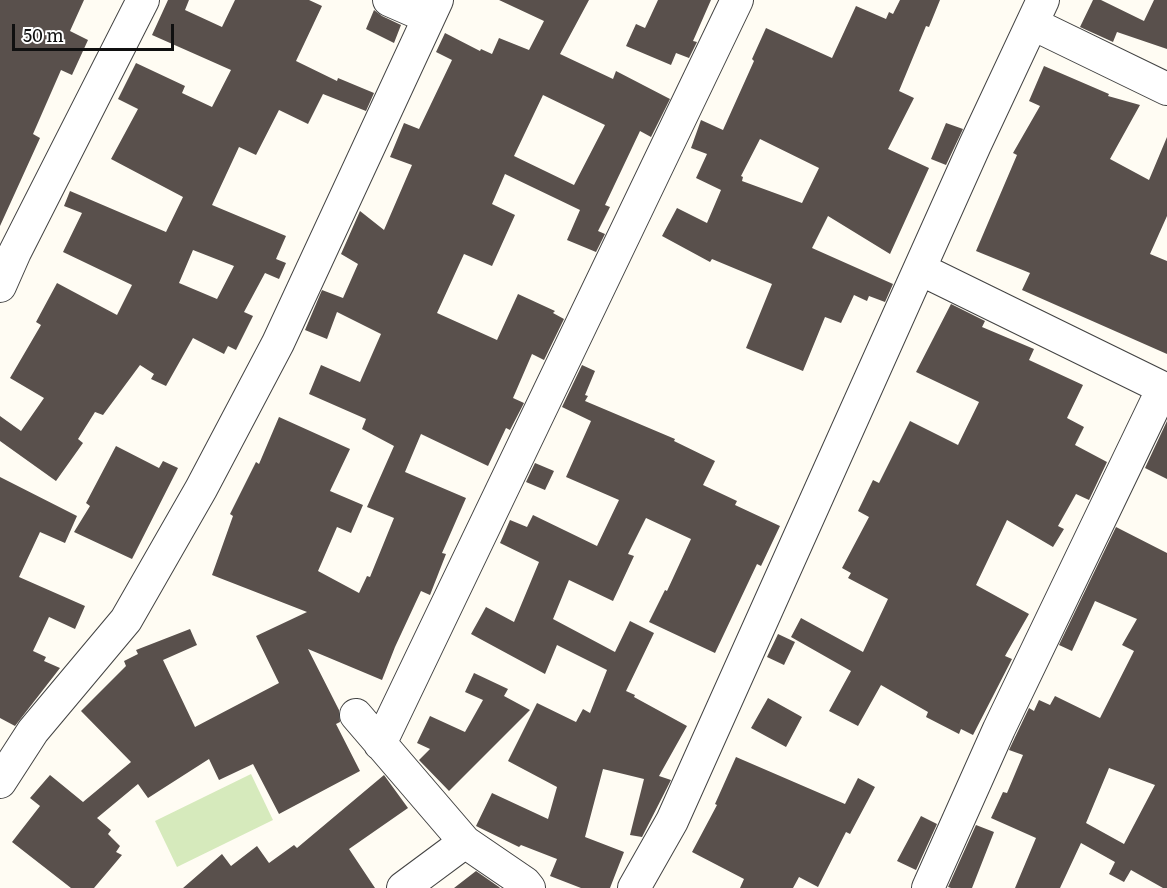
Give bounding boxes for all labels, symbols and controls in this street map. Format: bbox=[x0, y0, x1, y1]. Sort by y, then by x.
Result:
scale bar bbox=[15, 12, 177, 50]
text: 50 m bbox=[23, 21, 64, 48]

